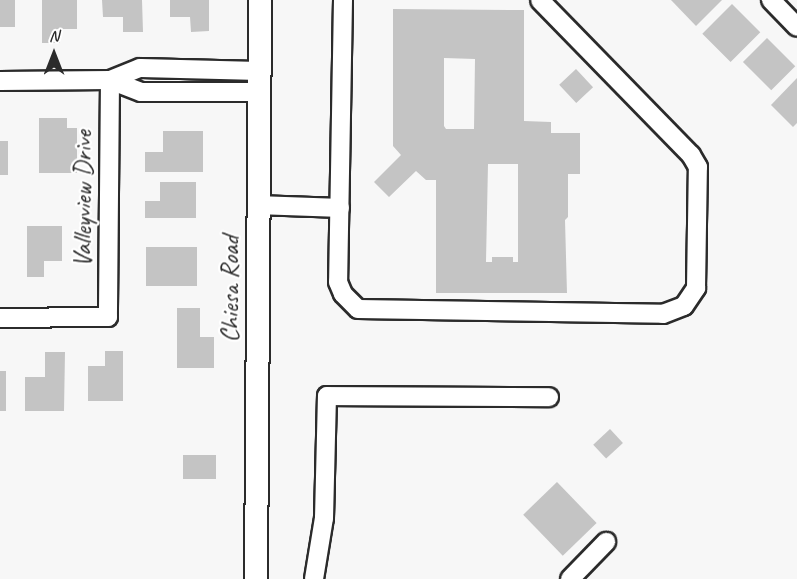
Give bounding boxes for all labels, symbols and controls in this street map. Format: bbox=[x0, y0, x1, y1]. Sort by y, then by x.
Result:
north arrow bbox=[24, 24, 84, 84]
text: N bbox=[49, 26, 59, 46]
street label: Valleyview Drive bbox=[67, 130, 99, 268]
street label: Chiesa Road bbox=[214, 236, 246, 342]

